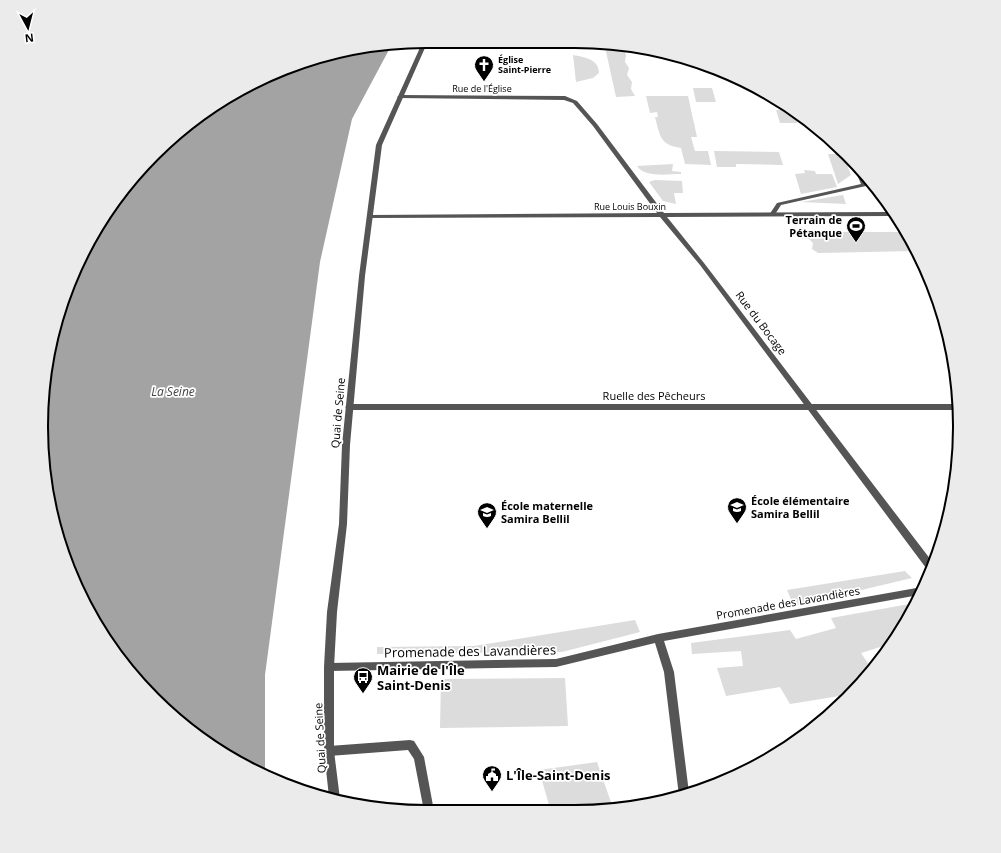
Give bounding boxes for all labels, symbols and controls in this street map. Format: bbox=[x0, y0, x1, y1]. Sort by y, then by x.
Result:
north arrow bbox=[8, 8, 48, 48]
text: N bbox=[24, 30, 35, 46]
place label: Église Saint-Pierre bbox=[498, 53, 551, 76]
church icon: Église Saint-Pierre bbox=[473, 54, 495, 82]
street label: Rue de l'Église bbox=[452, 82, 512, 95]
street label: Rue Louis Bouxin bbox=[594, 200, 666, 213]
place label: Terrain de Pétanque bbox=[786, 212, 842, 240]
sports icon: Terrain de Pétanque bbox=[845, 215, 867, 243]
street label: Rue du Bocage bbox=[732, 288, 790, 358]
street label: Quai de Seine bbox=[327, 377, 348, 449]
water label: La Seine bbox=[151, 383, 195, 400]
street label: Ruelle des Pêcheurs bbox=[603, 388, 705, 403]
place label: École élémentaire Samira Bellil bbox=[751, 493, 850, 521]
school or university icon: École élémentaire Samira Bellil bbox=[726, 496, 748, 524]
place label: École maternelle Samira Bellil bbox=[501, 498, 593, 526]
school or university icon: École maternelle Samira Bellil bbox=[476, 501, 498, 529]
street label: Promenade des Lavandières bbox=[715, 582, 861, 623]
street label: Promenade des Lavandières bbox=[384, 641, 556, 661]
place label: Mairie de l'Île Saint-Denis bbox=[377, 661, 465, 694]
bus stop icon: Mairie de l'Île Saint-Denis bbox=[352, 666, 374, 694]
street label: Quai de Seine bbox=[310, 702, 329, 774]
public building icon: L'Île-Saint-Denis bbox=[481, 764, 503, 792]
place label: L'Île-Saint-Denis bbox=[506, 766, 611, 784]

